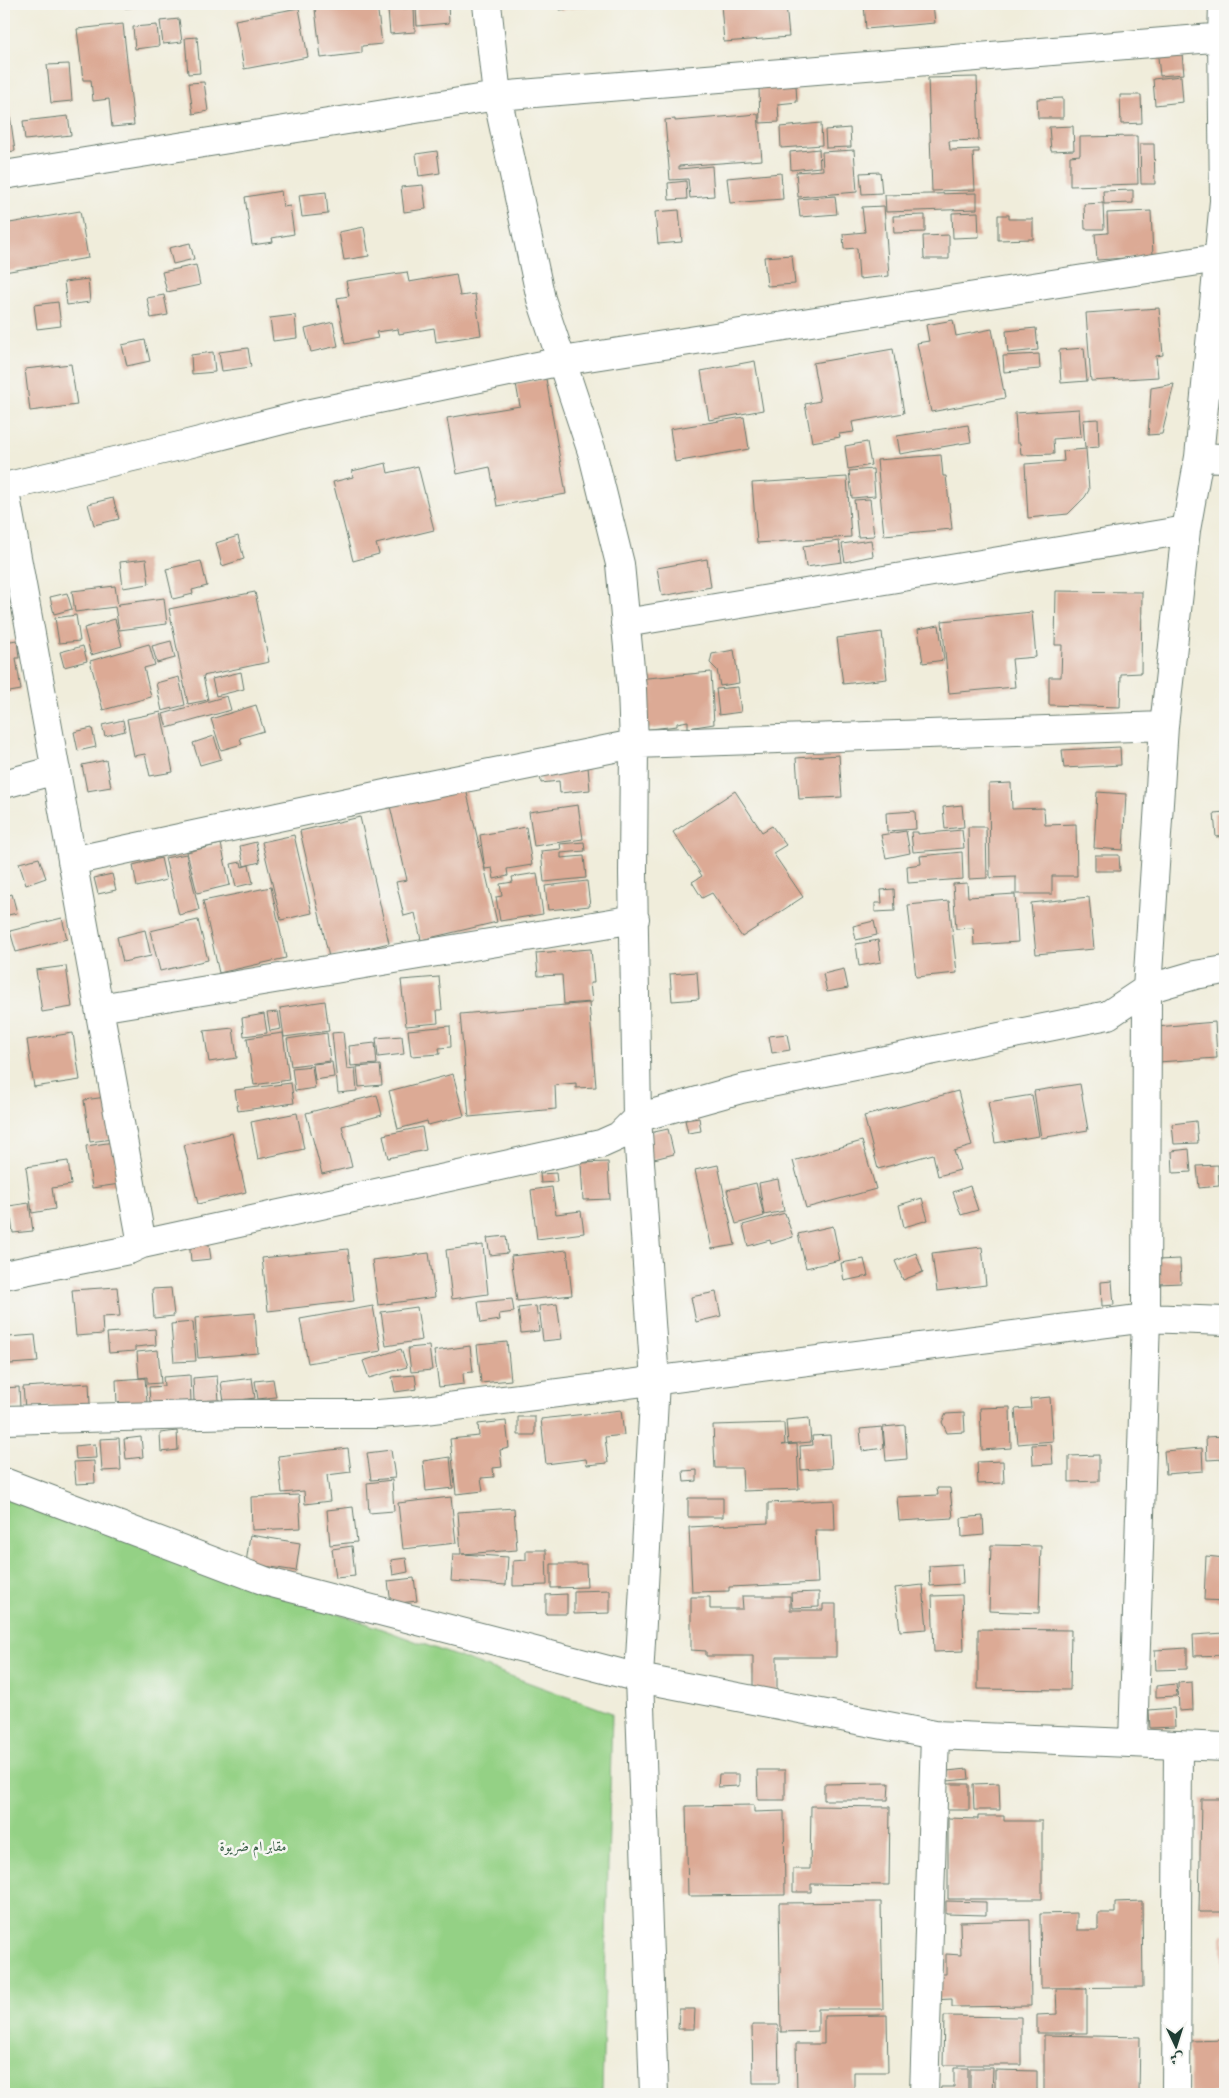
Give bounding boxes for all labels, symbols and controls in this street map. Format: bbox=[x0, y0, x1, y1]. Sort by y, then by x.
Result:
park label: مقابر ام ضريوة bbox=[220, 1837, 287, 1859]
north arrow bbox=[1152, 2020, 1202, 2070]
text: ش bbox=[1169, 2050, 1184, 2068]

